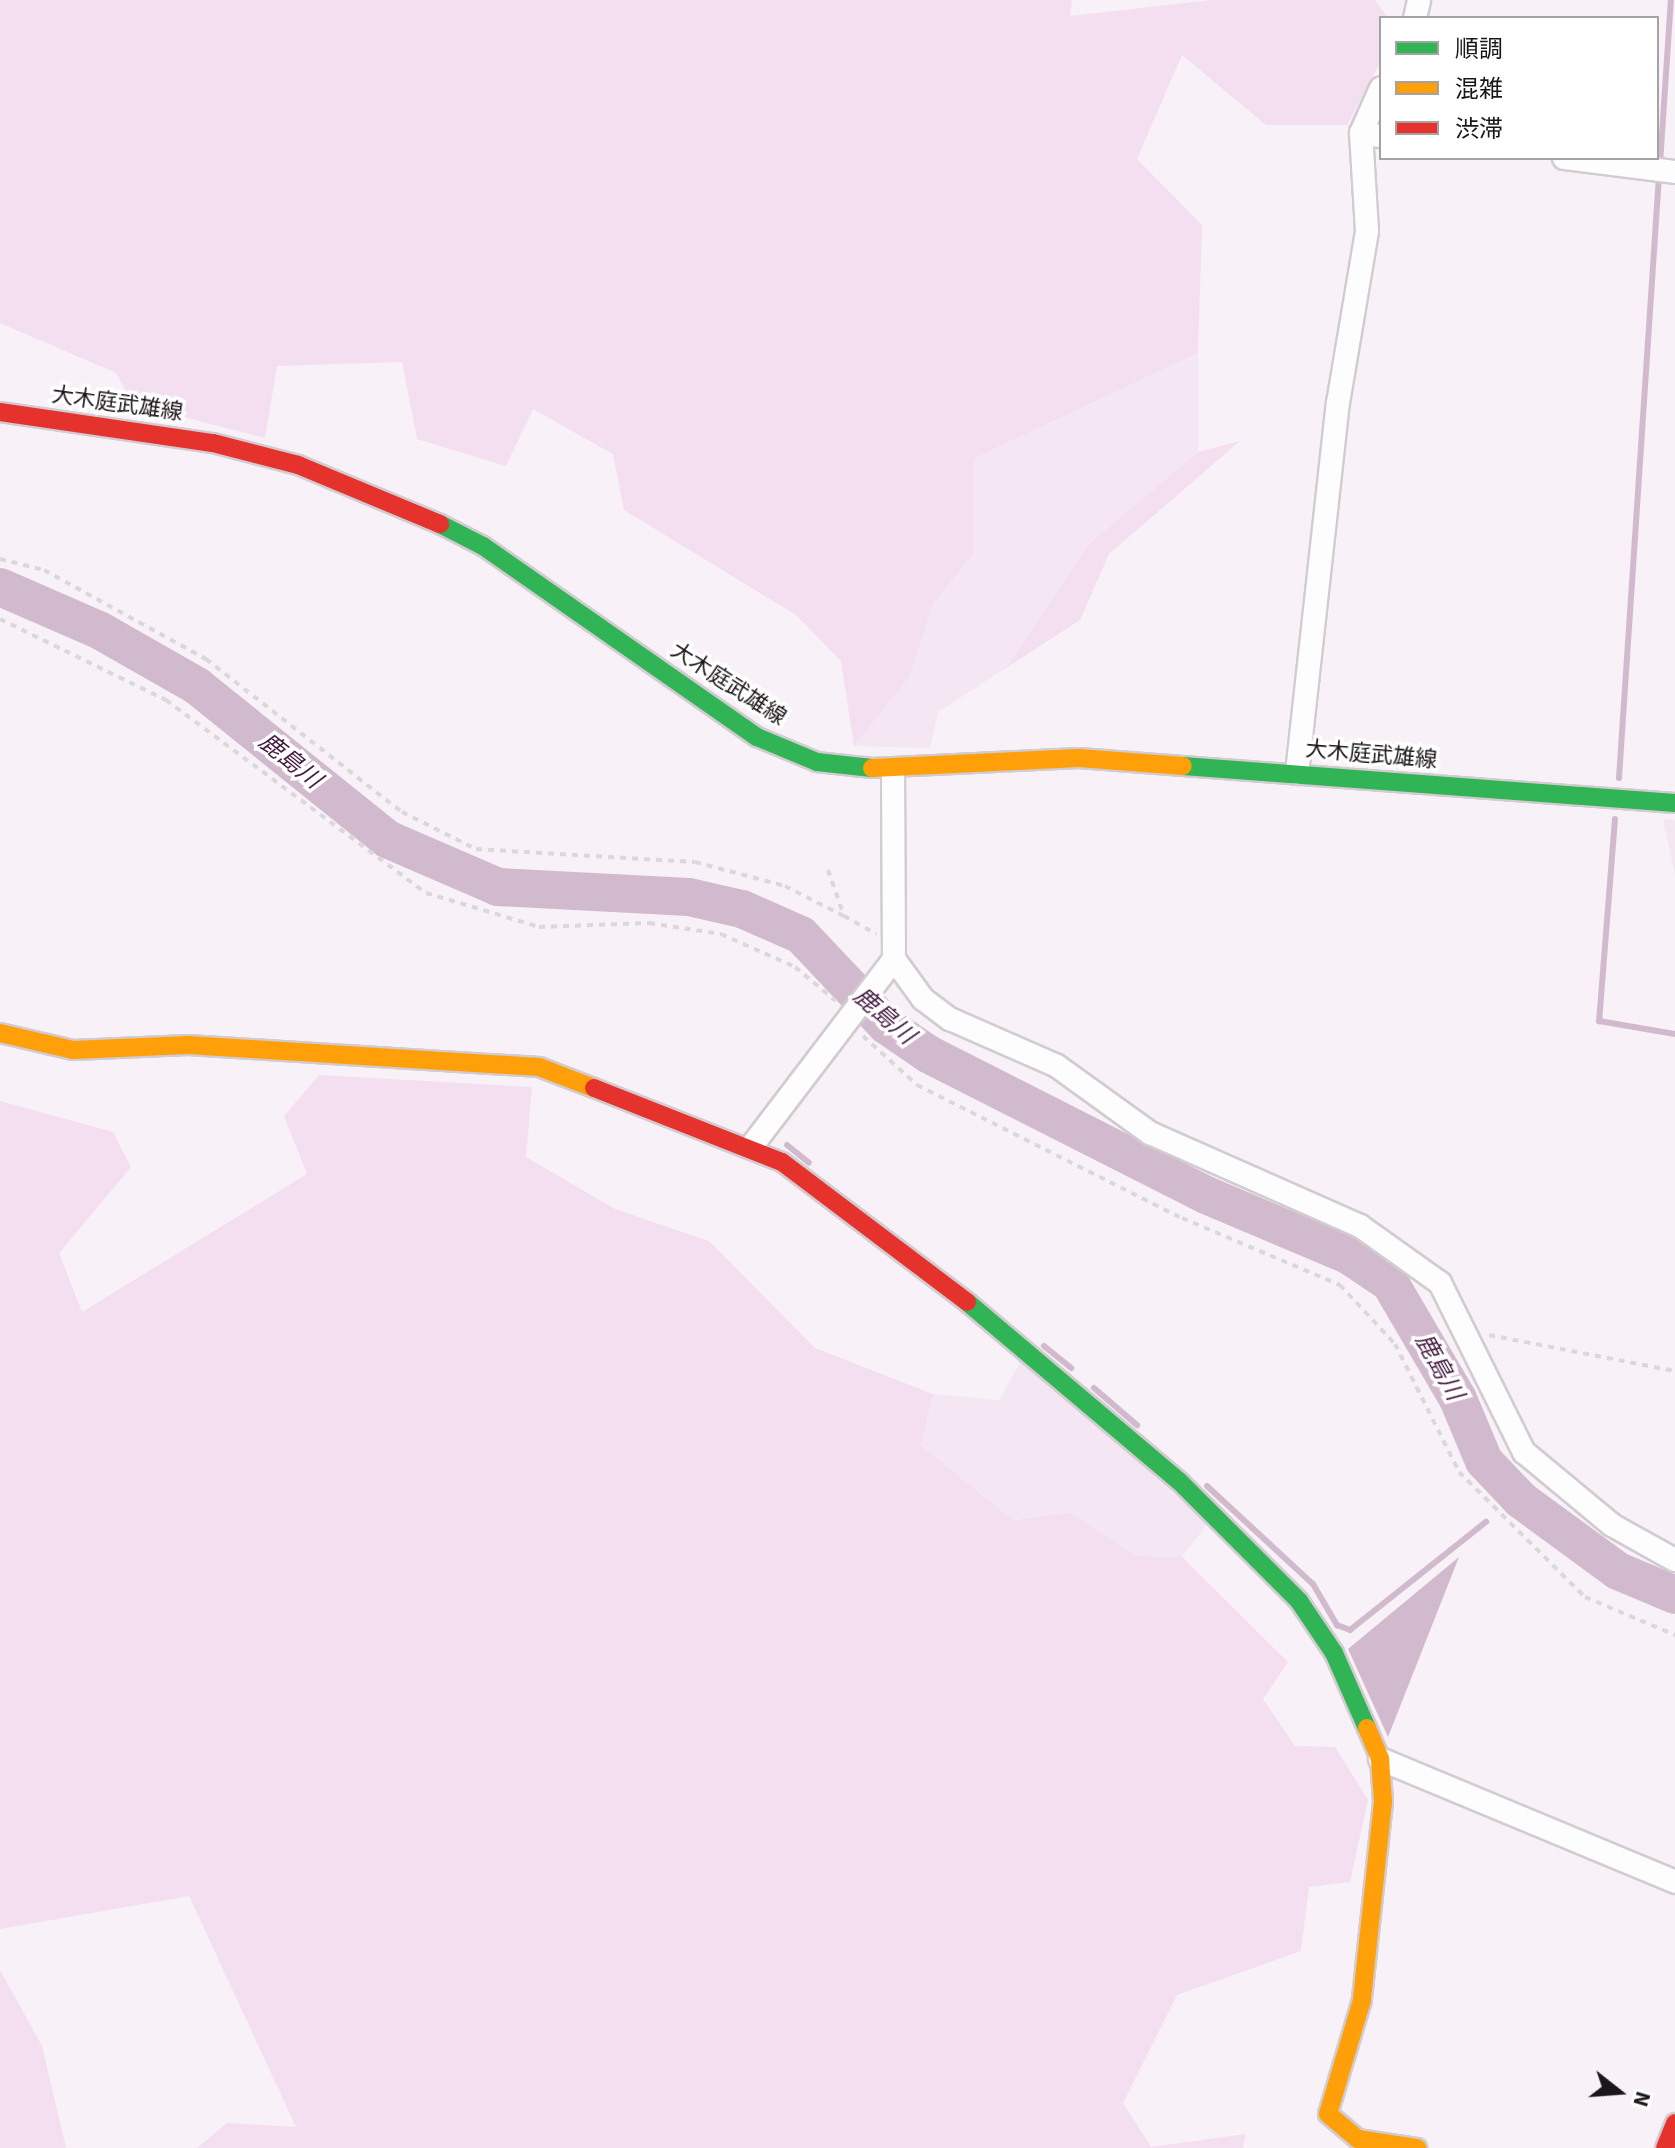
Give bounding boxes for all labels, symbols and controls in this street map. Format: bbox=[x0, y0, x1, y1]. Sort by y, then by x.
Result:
legend bbox=[1379, 16, 1659, 160]
text: 順調 bbox=[1455, 32, 1503, 67]
text: 混雑 bbox=[1455, 72, 1503, 107]
text: 渋滞 bbox=[1455, 112, 1503, 147]
street label: 大木庭武雄線 bbox=[50, 382, 184, 426]
street label: 大木庭武雄線 bbox=[665, 637, 791, 731]
water label: 鹿島川 bbox=[253, 727, 327, 795]
street label: 大木庭武雄線 bbox=[1304, 736, 1438, 774]
water label: 鹿島川 bbox=[847, 982, 921, 1050]
water label: 鹿島川 bbox=[1409, 1329, 1469, 1405]
north arrow bbox=[1579, 2052, 1659, 2132]
text: N bbox=[1625, 2087, 1659, 2111]

